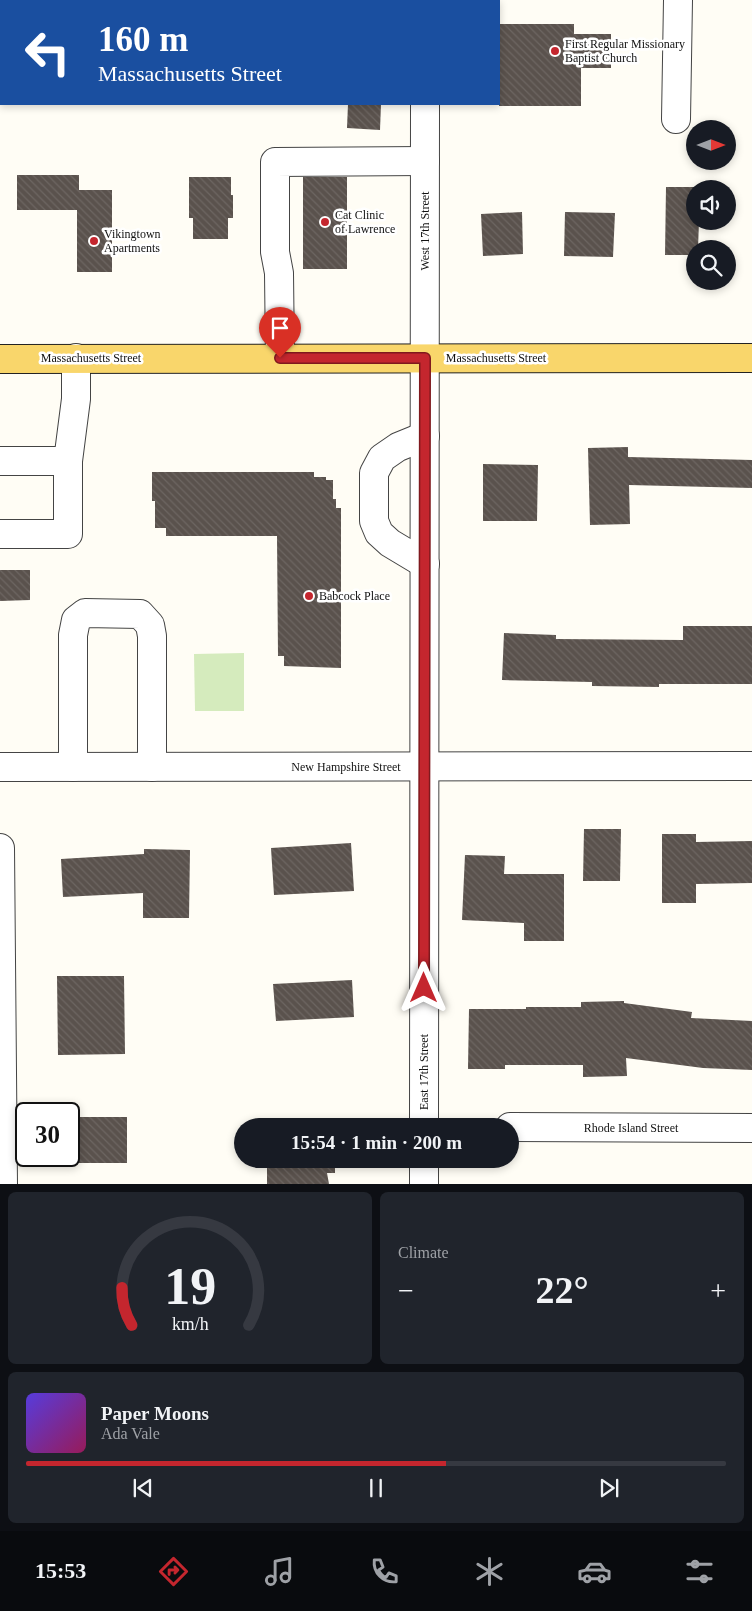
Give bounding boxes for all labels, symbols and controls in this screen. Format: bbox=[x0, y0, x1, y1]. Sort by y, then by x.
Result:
icon: left bbox=[15, 20, 80, 85]
text: 160 m bbox=[98, 20, 188, 59]
place label: First Regular Missionary Baptist Church bbox=[565, 37, 685, 65]
marker: First Regular Missionary Baptist Church bbox=[549, 45, 561, 57]
text: Massachusetts Street bbox=[98, 61, 282, 86]
north arrow bbox=[686, 120, 736, 170]
map controls bbox=[686, 120, 736, 290]
button: sound bbox=[686, 180, 736, 230]
street label: West 17th Street bbox=[418, 191, 432, 271]
place label: Cat Clinic of Lawrence bbox=[335, 208, 395, 236]
marker: Cat Clinic of Lawrence bbox=[319, 216, 331, 228]
place label: Vikingtown Apartments bbox=[104, 227, 161, 255]
marker: Vikingtown Apartments bbox=[88, 235, 100, 247]
button: search bbox=[686, 240, 736, 290]
pin bbox=[259, 307, 301, 358]
icon: arrive bbox=[266, 314, 294, 342]
street label: Massachusetts Street bbox=[41, 351, 142, 365]
street label: Massachusetts Street bbox=[446, 351, 547, 365]
place label: Babcock Place bbox=[319, 589, 390, 603]
marker: Babcock Place bbox=[303, 590, 315, 602]
street label: New Hampshire Street bbox=[291, 760, 401, 774]
position arrow bbox=[397, 961, 449, 1013]
street label: East 17th Street bbox=[417, 1033, 431, 1110]
speed limit sign: 30 bbox=[15, 1102, 80, 1167]
street label: Rhode Island Street bbox=[584, 1121, 679, 1135]
text: 15:54 · 1 min · 200 m bbox=[291, 1132, 462, 1153]
text: Climate bbox=[398, 1244, 449, 1261]
text: 19 bbox=[164, 1258, 216, 1315]
text: 22° bbox=[535, 1269, 589, 1311]
text: − bbox=[398, 1275, 414, 1306]
text: + bbox=[710, 1275, 726, 1306]
text: km/h bbox=[172, 1314, 208, 1334]
text: Paper Moons bbox=[101, 1403, 209, 1424]
text: Ada Vale bbox=[101, 1425, 160, 1442]
icon: previous bbox=[129, 1474, 157, 1502]
icon: pause bbox=[362, 1474, 390, 1502]
icon: next bbox=[595, 1474, 623, 1502]
icon: directions bbox=[156, 1554, 191, 1589]
icon: music bbox=[262, 1554, 297, 1589]
icon: phone bbox=[367, 1554, 402, 1589]
icon: climate bbox=[472, 1554, 507, 1589]
icon: car bbox=[577, 1554, 612, 1589]
icon: filters bbox=[682, 1554, 717, 1589]
text: 15:53 bbox=[35, 1558, 86, 1583]

